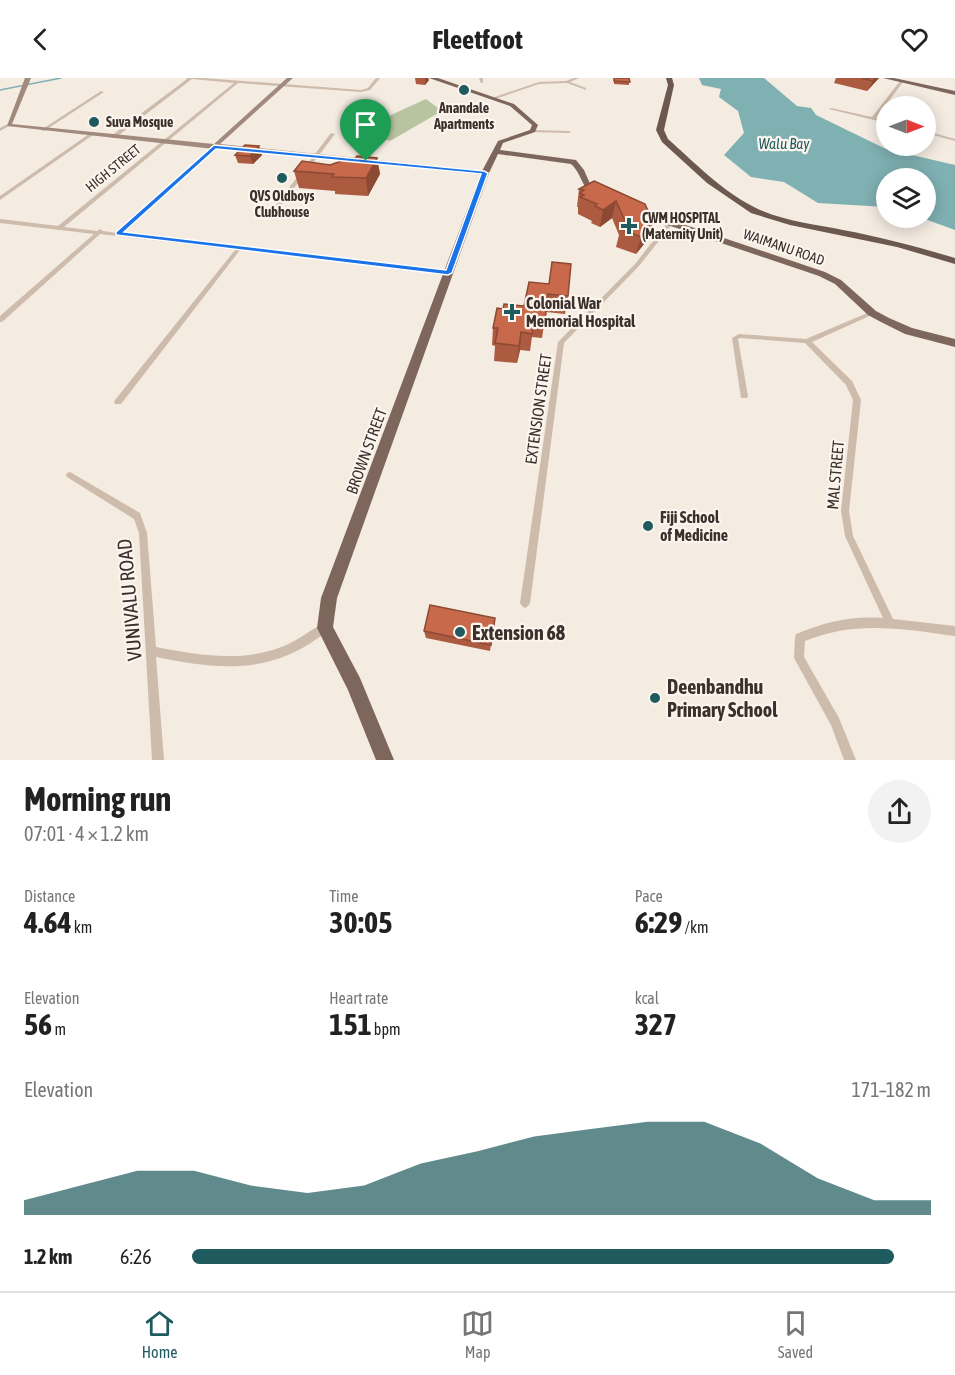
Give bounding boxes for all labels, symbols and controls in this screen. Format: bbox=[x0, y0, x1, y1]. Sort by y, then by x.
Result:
icon: back bbox=[24, 23, 57, 56]
icon: heart bbox=[898, 23, 931, 56]
text: Fleetfoot bbox=[432, 24, 523, 55]
marker: Anandale Apartments bbox=[457, 83, 471, 97]
north arrow bbox=[876, 96, 936, 156]
map controls bbox=[876, 96, 936, 228]
pin bbox=[340, 99, 391, 161]
place label: Anandale Apartments bbox=[433, 100, 494, 132]
icon: arrive bbox=[349, 108, 382, 141]
place label: Suva Mosque bbox=[106, 114, 173, 130]
marker: Suva Mosque bbox=[87, 115, 101, 129]
water label: Walu Bay bbox=[759, 135, 810, 152]
street label: HIGH STREET bbox=[82, 141, 144, 195]
button: layers bbox=[876, 168, 936, 228]
marker: QVS Oldboys Clubhouse bbox=[275, 171, 289, 185]
place label: QVS Oldboys Clubhouse bbox=[250, 188, 314, 220]
place label: CWM HOSPITAL (Maternity Unit) bbox=[642, 210, 723, 242]
marker: CWM HOSPITAL (Maternity Unit) bbox=[620, 217, 638, 235]
street label: WAIMANU ROAD bbox=[741, 226, 827, 268]
place label: Colonial War Memorial Hospital bbox=[526, 294, 636, 330]
marker: Colonial War Memorial Hospital bbox=[503, 303, 521, 321]
street label: EXTENSION STREET bbox=[521, 353, 555, 465]
street label: BROWN STREET bbox=[342, 406, 390, 496]
street label: MAL STREET bbox=[823, 440, 847, 510]
place label: Fiji School of Medicine bbox=[660, 508, 728, 544]
marker: Fiji School of Medicine bbox=[641, 519, 655, 533]
street label: VUNIVALU ROAD bbox=[112, 538, 146, 662]
place label: Extension 68 bbox=[472, 621, 566, 644]
marker: Extension 68 bbox=[453, 625, 467, 639]
place label: Deenbandhu Primary School bbox=[667, 675, 778, 721]
marker: Deenbandhu Primary School bbox=[648, 691, 662, 705]
text: Morning run bbox=[24, 780, 171, 818]
button: share bbox=[868, 780, 931, 843]
text: 07:01 · 4 × 1.2 km bbox=[24, 822, 149, 845]
text: Distance bbox=[24, 887, 75, 905]
text: Time bbox=[329, 887, 359, 905]
text: Pace bbox=[635, 887, 663, 905]
text: 4.64 bbox=[24, 905, 72, 939]
text: 30:05 bbox=[329, 905, 392, 939]
text: 6:29 bbox=[635, 905, 682, 939]
text: km bbox=[72, 918, 92, 936]
text: /km bbox=[682, 918, 708, 936]
text: Elevation bbox=[24, 989, 79, 1007]
text: Heart rate bbox=[329, 989, 388, 1007]
text: kcal bbox=[635, 989, 659, 1007]
text: 56 bbox=[24, 1007, 52, 1041]
text: 151 bbox=[329, 1007, 372, 1041]
text: 327 bbox=[635, 1007, 677, 1041]
text: m bbox=[52, 1020, 66, 1038]
text: bpm bbox=[372, 1020, 401, 1038]
text: Elevation bbox=[24, 1078, 93, 1101]
text: 171–182 m bbox=[851, 1078, 931, 1101]
text: 1.2 km bbox=[24, 1245, 72, 1268]
text: 6:26 bbox=[120, 1245, 152, 1268]
tab: Home bbox=[142, 1307, 177, 1361]
tab: Map bbox=[461, 1307, 494, 1361]
tab: Saved bbox=[778, 1307, 813, 1361]

